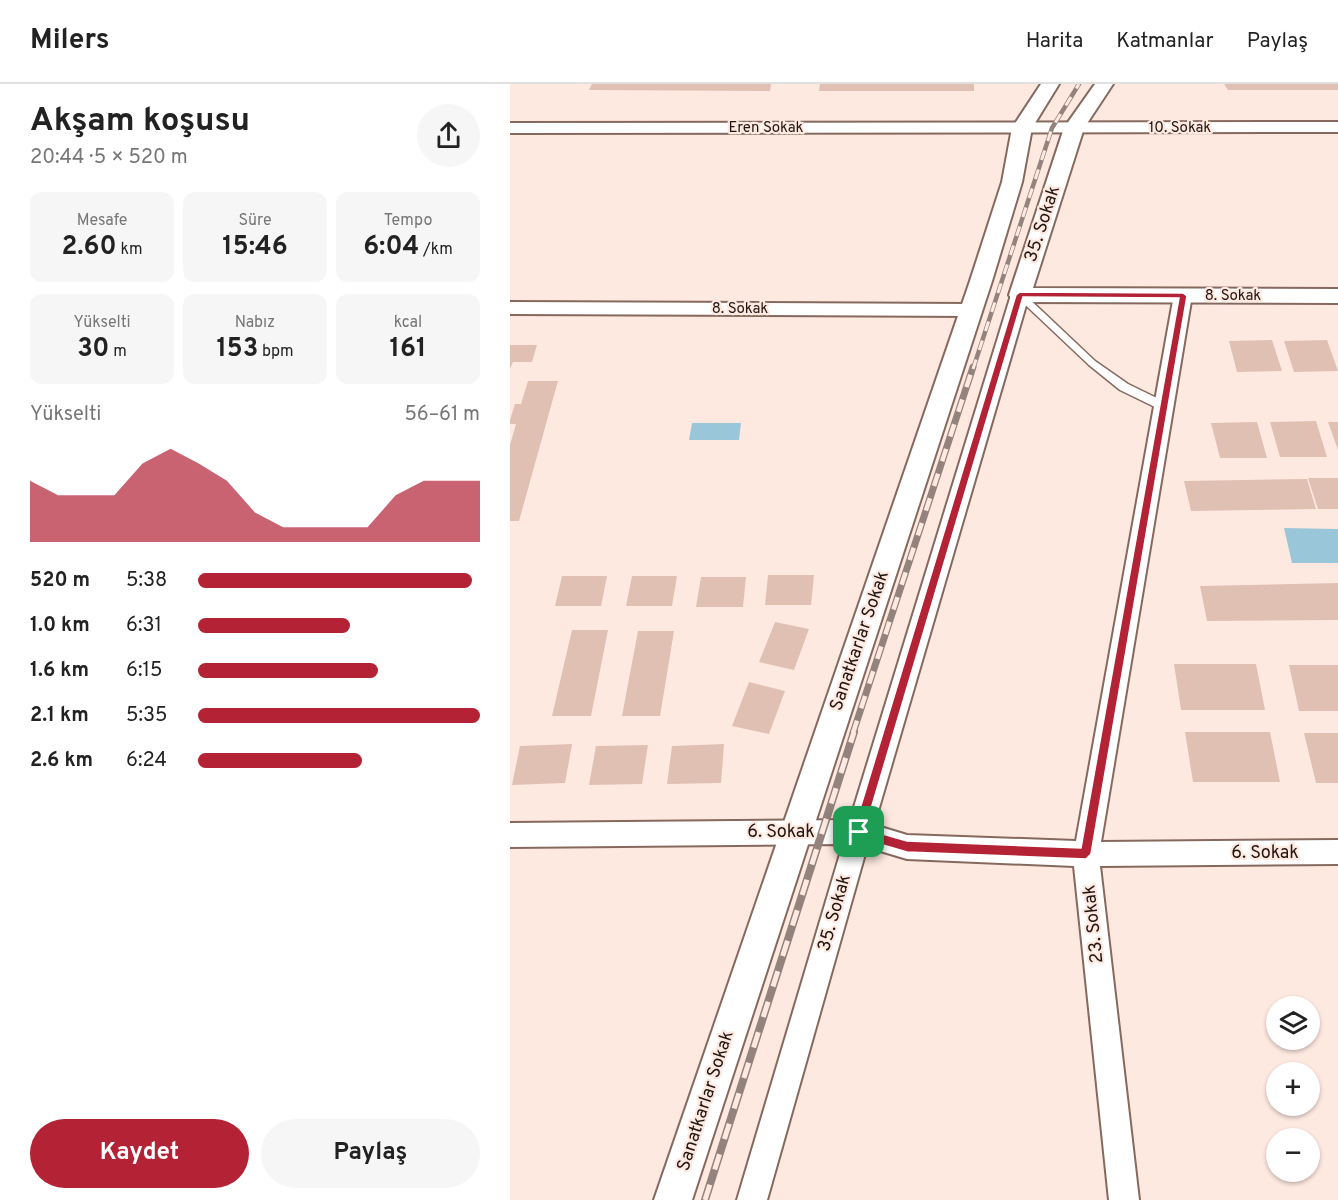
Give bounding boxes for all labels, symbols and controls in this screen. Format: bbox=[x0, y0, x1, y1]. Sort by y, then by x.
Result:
text: Milers bbox=[30, 23, 110, 59]
text: Harita bbox=[1026, 28, 1083, 55]
text: Katmanlar bbox=[1116, 28, 1214, 55]
text: Paylaş bbox=[1247, 28, 1308, 55]
text: Akşam koşusu bbox=[30, 101, 250, 143]
button: share bbox=[417, 104, 480, 167]
street label: Eren Sokak bbox=[728, 119, 804, 138]
street label: 10. Sokak bbox=[1149, 119, 1211, 138]
text: 20:44 · 5 × 520 m bbox=[30, 145, 188, 171]
street label: 35. Sokak bbox=[1020, 183, 1066, 265]
text: Mesafe bbox=[77, 211, 127, 231]
text: Süre bbox=[238, 211, 272, 231]
text: Tempo bbox=[384, 211, 432, 231]
text: 2.60 bbox=[61, 231, 117, 264]
text: 15:46 bbox=[222, 231, 288, 264]
text: 6:04 bbox=[363, 231, 419, 264]
text: km bbox=[117, 240, 143, 260]
text: /km bbox=[419, 240, 453, 260]
street label: 8. Sokak bbox=[1205, 287, 1261, 306]
street label: 8. Sokak bbox=[712, 300, 768, 319]
text: Yükselti bbox=[74, 313, 130, 333]
text: Nabız bbox=[235, 313, 275, 333]
text: kcal bbox=[394, 313, 422, 333]
text: 30 bbox=[77, 333, 109, 366]
text: 153 bbox=[216, 333, 258, 366]
text: 161 bbox=[390, 333, 426, 366]
text: m bbox=[109, 342, 127, 362]
text: bpm bbox=[258, 342, 294, 362]
text: Yükselti bbox=[30, 402, 101, 428]
text: 56–61 m bbox=[404, 402, 480, 428]
text: 520 m bbox=[30, 568, 90, 594]
text: 5:38 bbox=[126, 568, 167, 594]
street label: Sanatkarlar Sokak bbox=[825, 568, 895, 714]
text: 1.0 km bbox=[30, 613, 90, 639]
text: 6:31 bbox=[126, 613, 162, 639]
text: 1.6 km bbox=[30, 658, 89, 684]
text: 6:15 bbox=[126, 658, 162, 684]
text: 2.1 km bbox=[30, 703, 89, 729]
text: 5:35 bbox=[126, 703, 167, 729]
text: 2.6 km bbox=[30, 748, 93, 774]
text: 6:24 bbox=[126, 748, 167, 774]
pin bbox=[833, 806, 884, 857]
icon: arrive bbox=[842, 815, 875, 848]
street label: 6. Sokak bbox=[747, 821, 815, 844]
street label: 6. Sokak bbox=[1231, 842, 1299, 865]
street label: 35. Sokak bbox=[813, 872, 857, 954]
street label: 23. Sokak bbox=[1078, 884, 1110, 964]
map controls bbox=[1266, 996, 1320, 1182]
button: layers bbox=[1266, 996, 1320, 1050]
street label: Sanatkarlar Sokak bbox=[672, 1028, 740, 1174]
button: + bbox=[1266, 1062, 1320, 1116]
button: Kaydet bbox=[30, 1119, 249, 1188]
button: Paylaş bbox=[261, 1119, 480, 1188]
button: − bbox=[1266, 1128, 1320, 1182]

